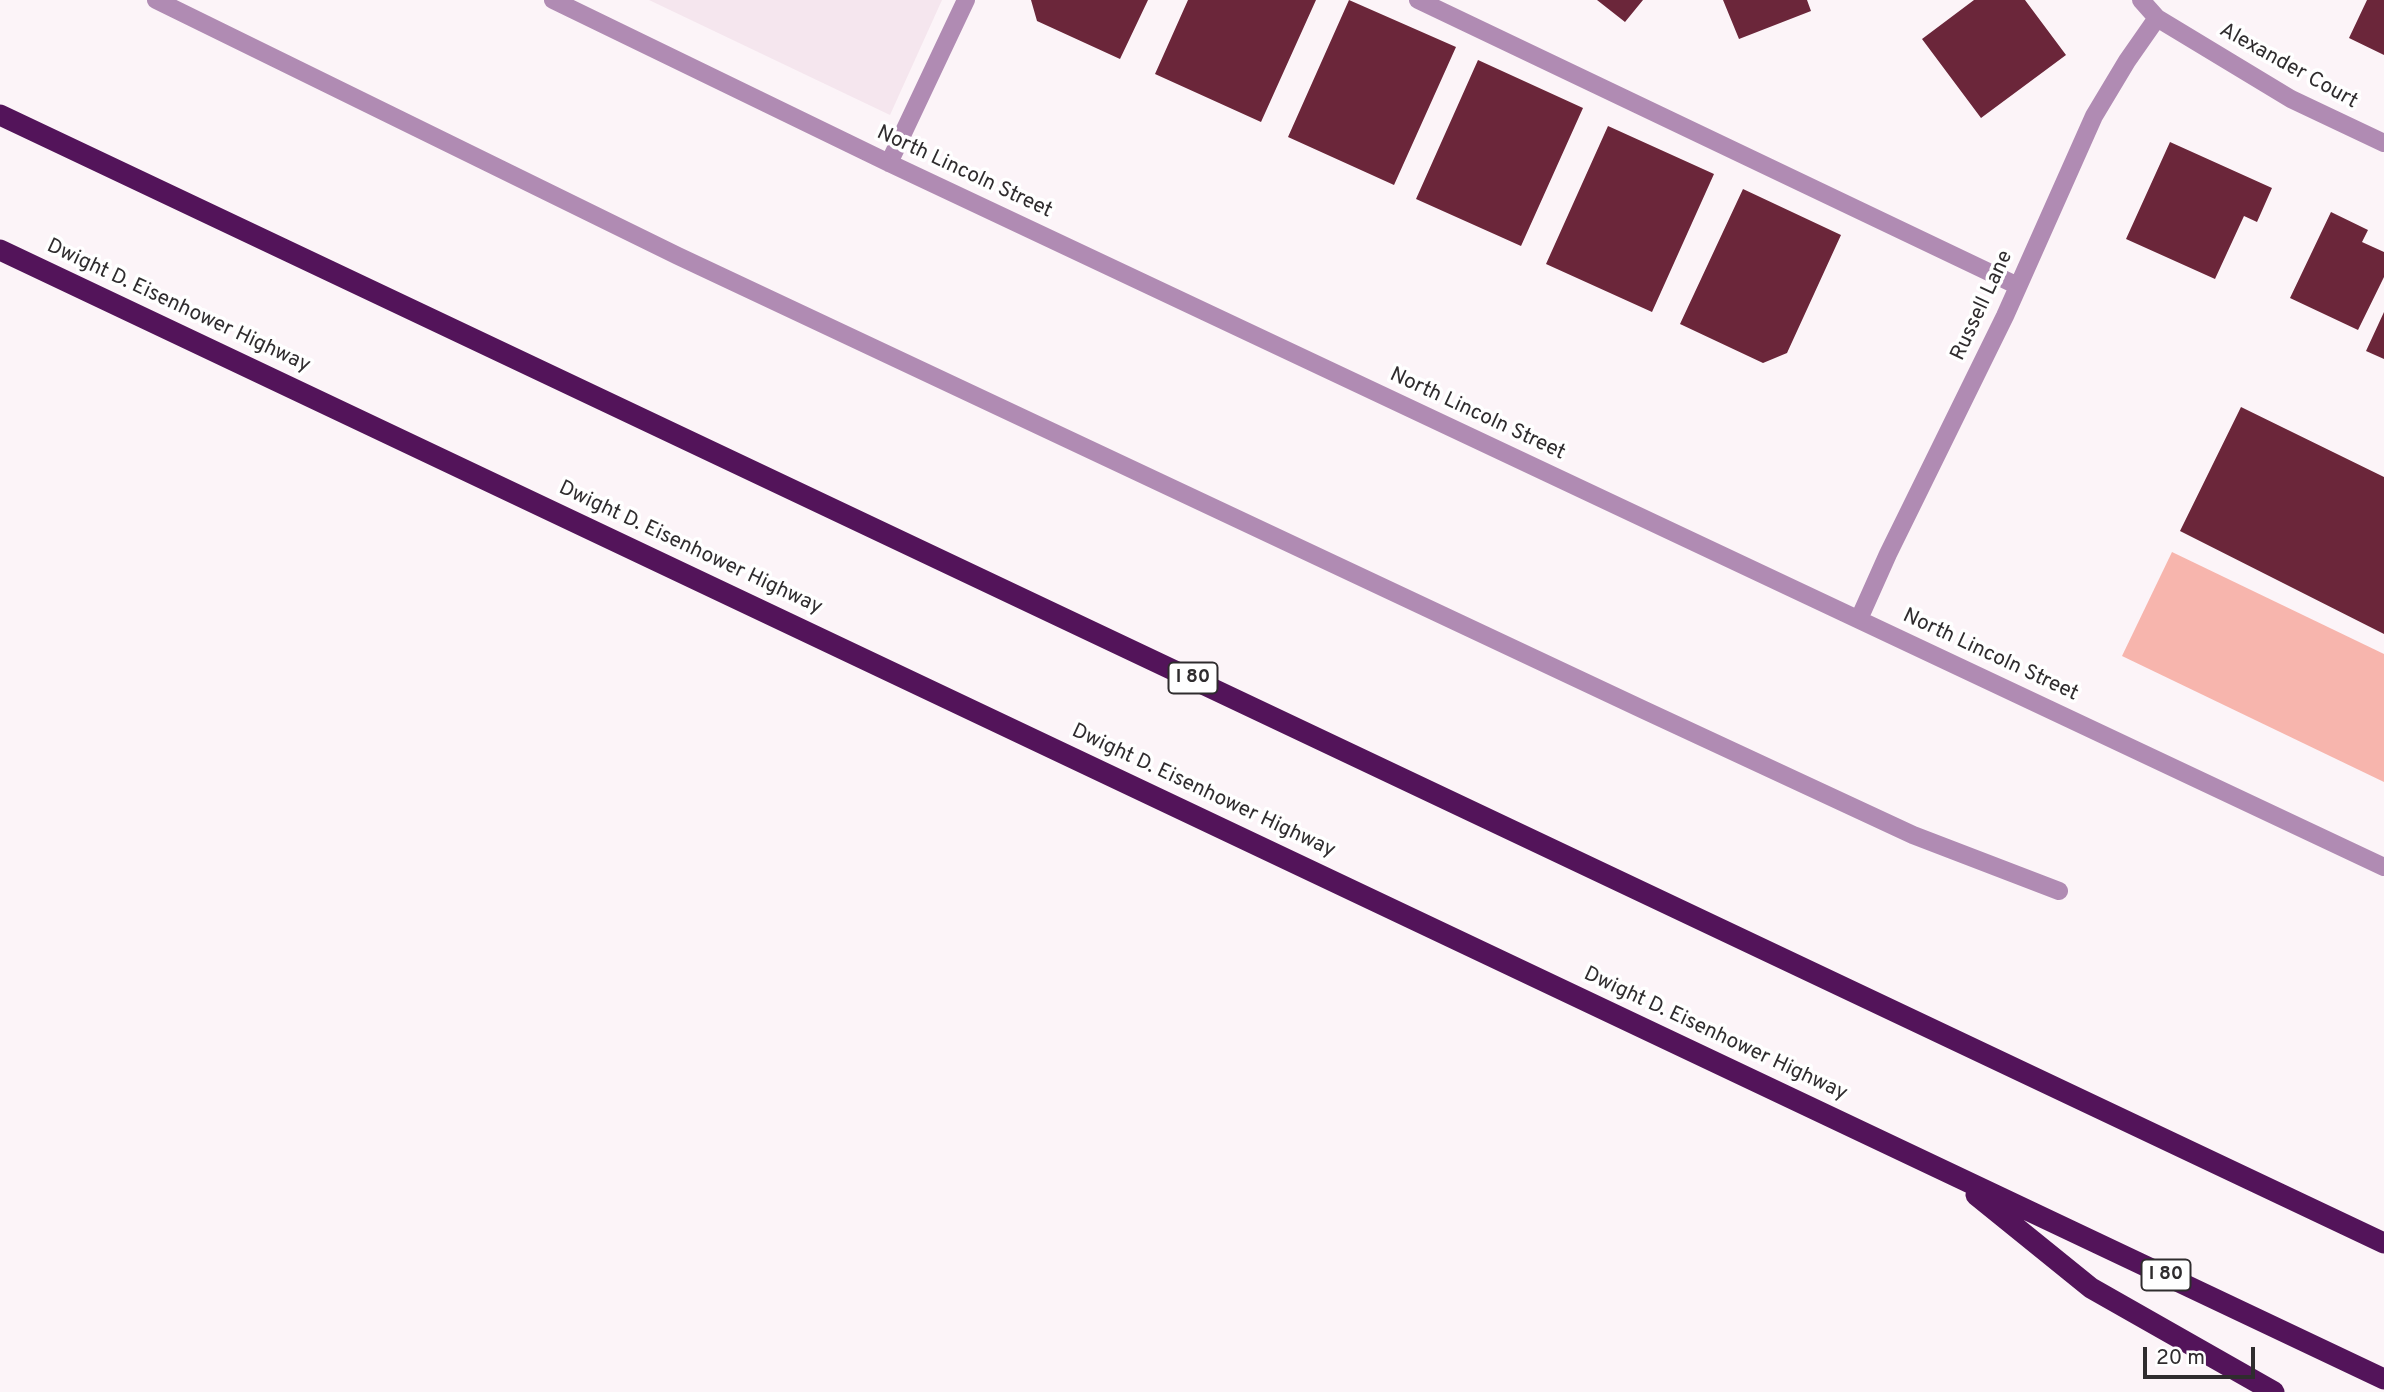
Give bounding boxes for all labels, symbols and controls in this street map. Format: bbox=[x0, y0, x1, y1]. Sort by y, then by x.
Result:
street label: Alexander Court bbox=[2214, 19, 2362, 115]
street label: North Lincoln Street bbox=[872, 121, 1056, 225]
street label: Dwight D. Eisenhower Highway bbox=[42, 235, 314, 379]
street label: Russell Lane bbox=[1946, 247, 2020, 365]
street label: North Lincoln Street bbox=[1385, 363, 1569, 467]
street label: Dwight D. Eisenhower Highway bbox=[554, 477, 826, 621]
street label: North Lincoln Street bbox=[1898, 604, 2082, 708]
road number: I 80 bbox=[1168, 663, 1218, 694]
street label: Dwight D. Eisenhower Highway bbox=[1067, 720, 1339, 864]
street label: Dwight D. Eisenhower Highway bbox=[1579, 963, 1851, 1107]
road number: I 80 bbox=[2142, 1260, 2190, 1290]
scale bar bbox=[2146, 1332, 2258, 1376]
text: 20 m bbox=[2156, 1345, 2205, 1372]

